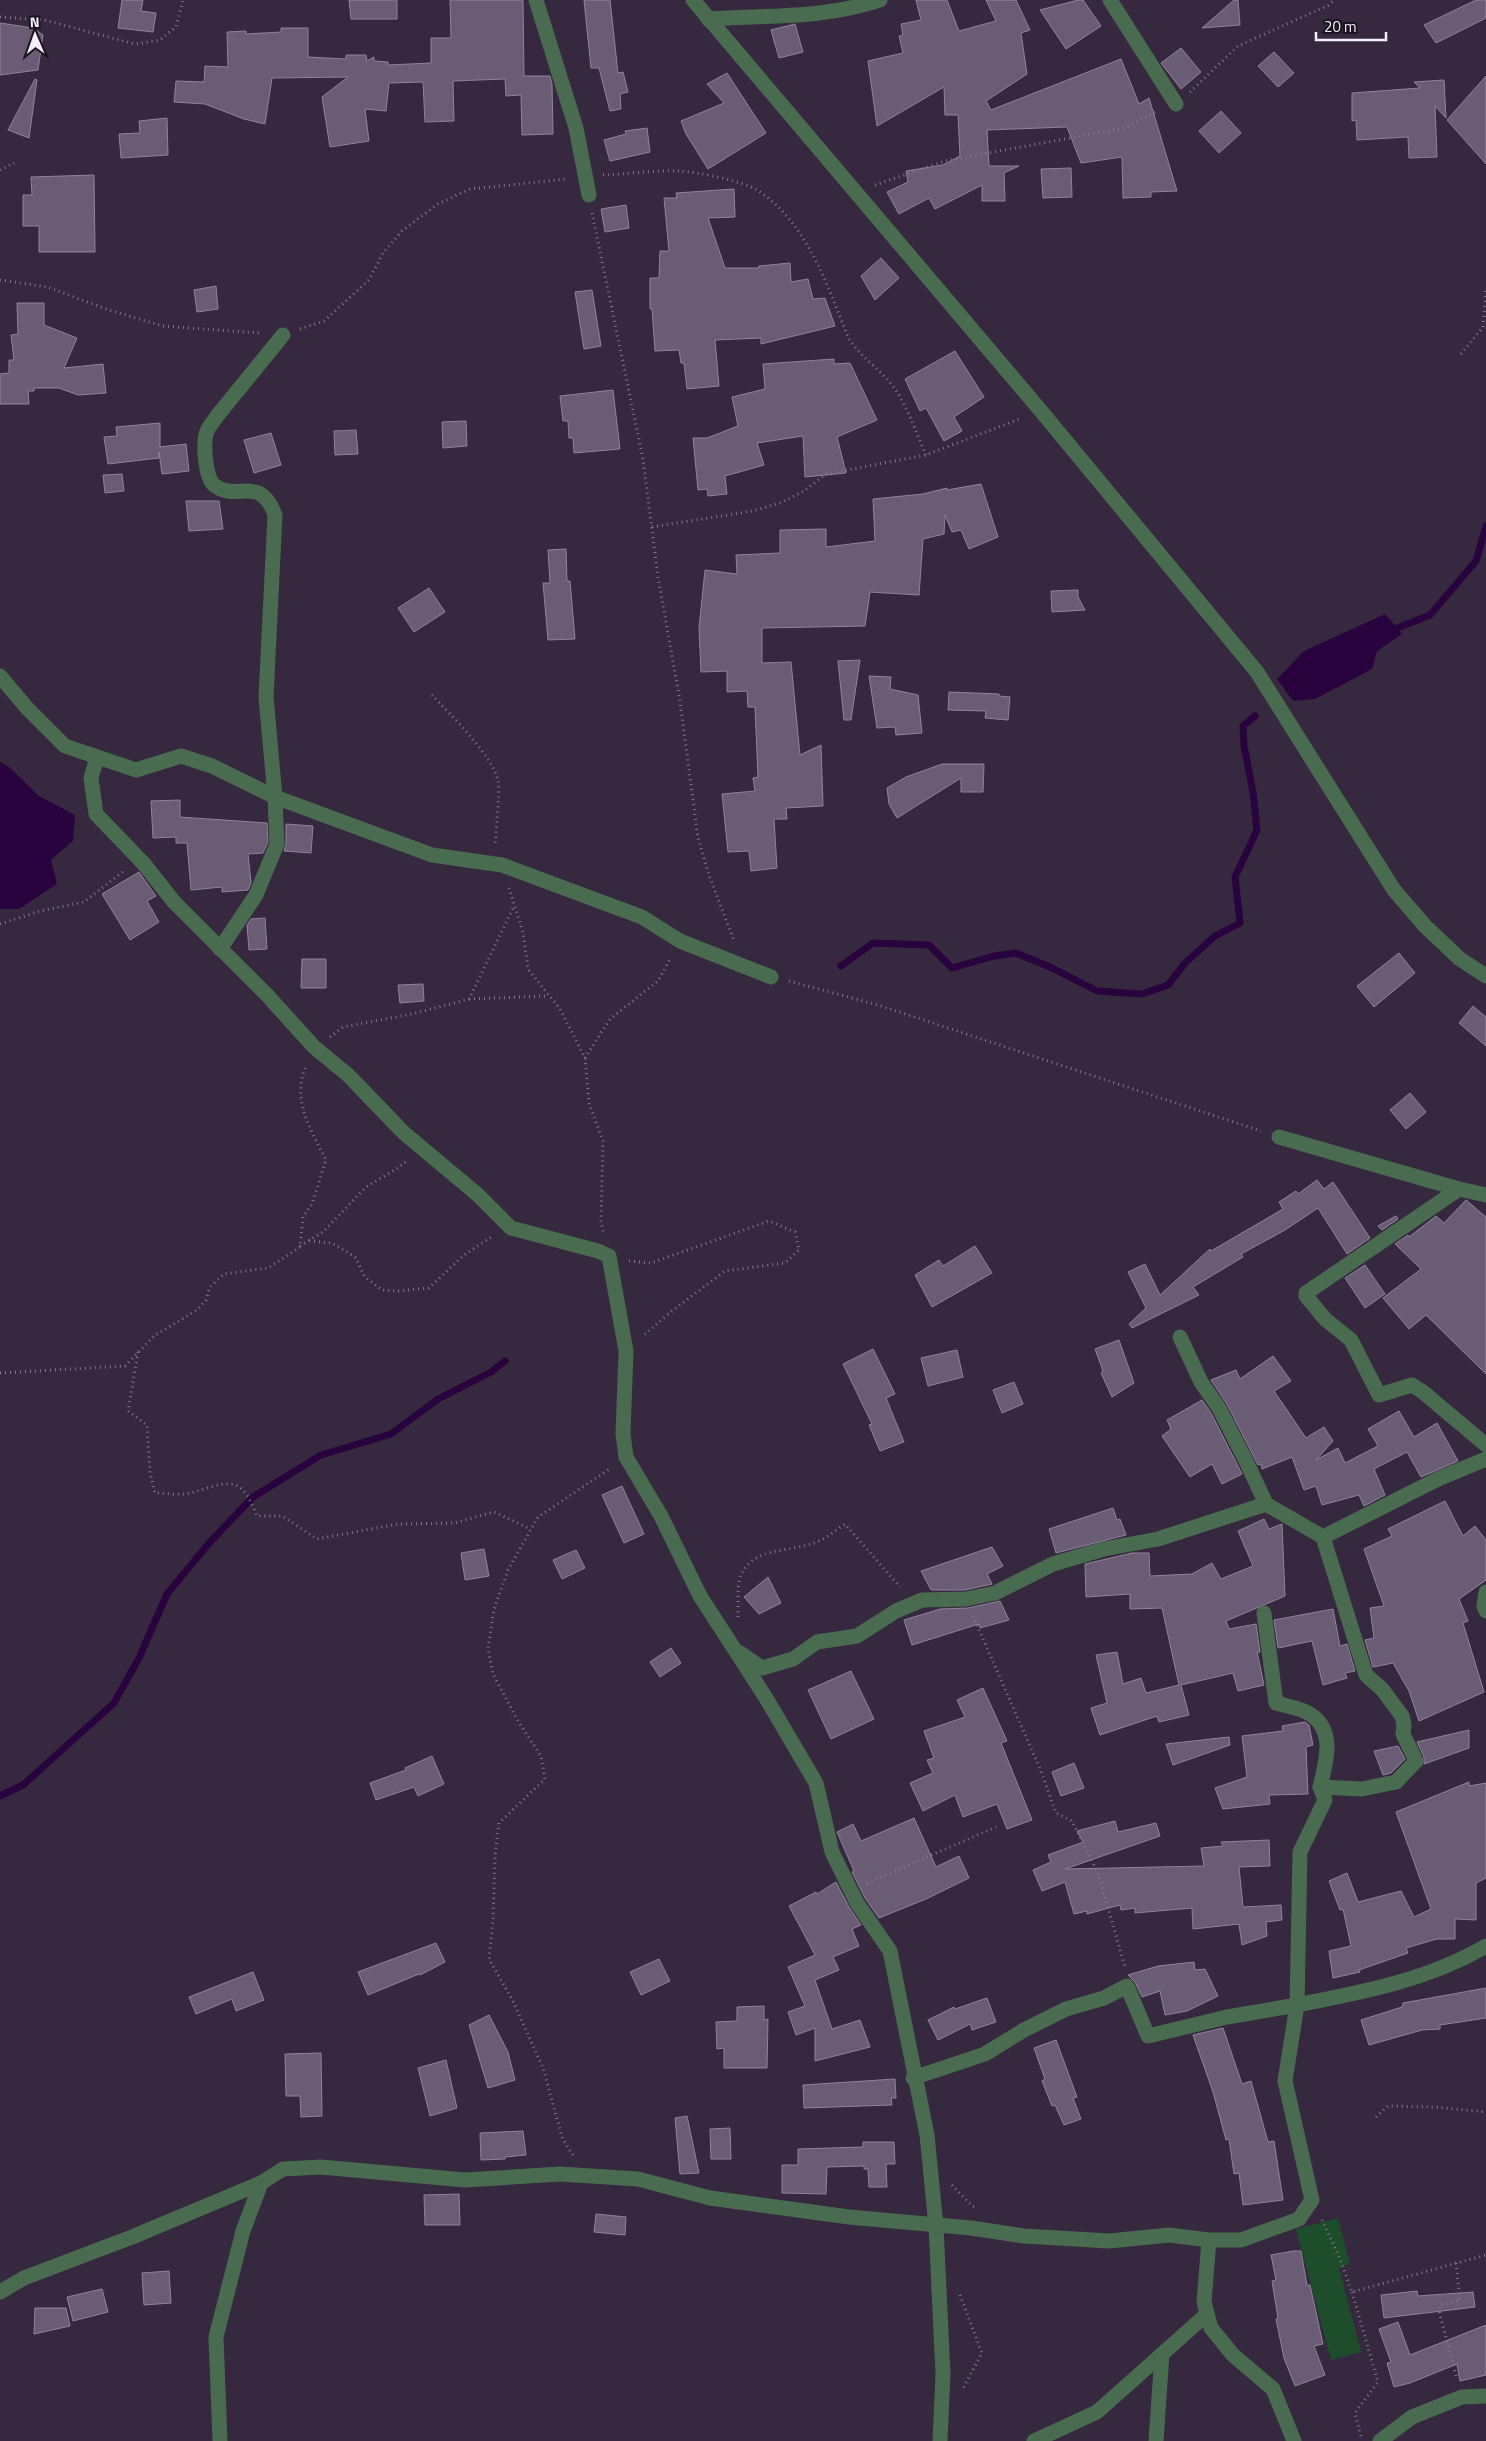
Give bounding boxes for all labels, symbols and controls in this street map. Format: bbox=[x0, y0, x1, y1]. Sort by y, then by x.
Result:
north arrow bbox=[10, 10, 60, 60]
scale bar bbox=[1316, 10, 1386, 42]
text: N bbox=[29, 11, 40, 32]
text: 20 m bbox=[1324, 15, 1357, 38]

